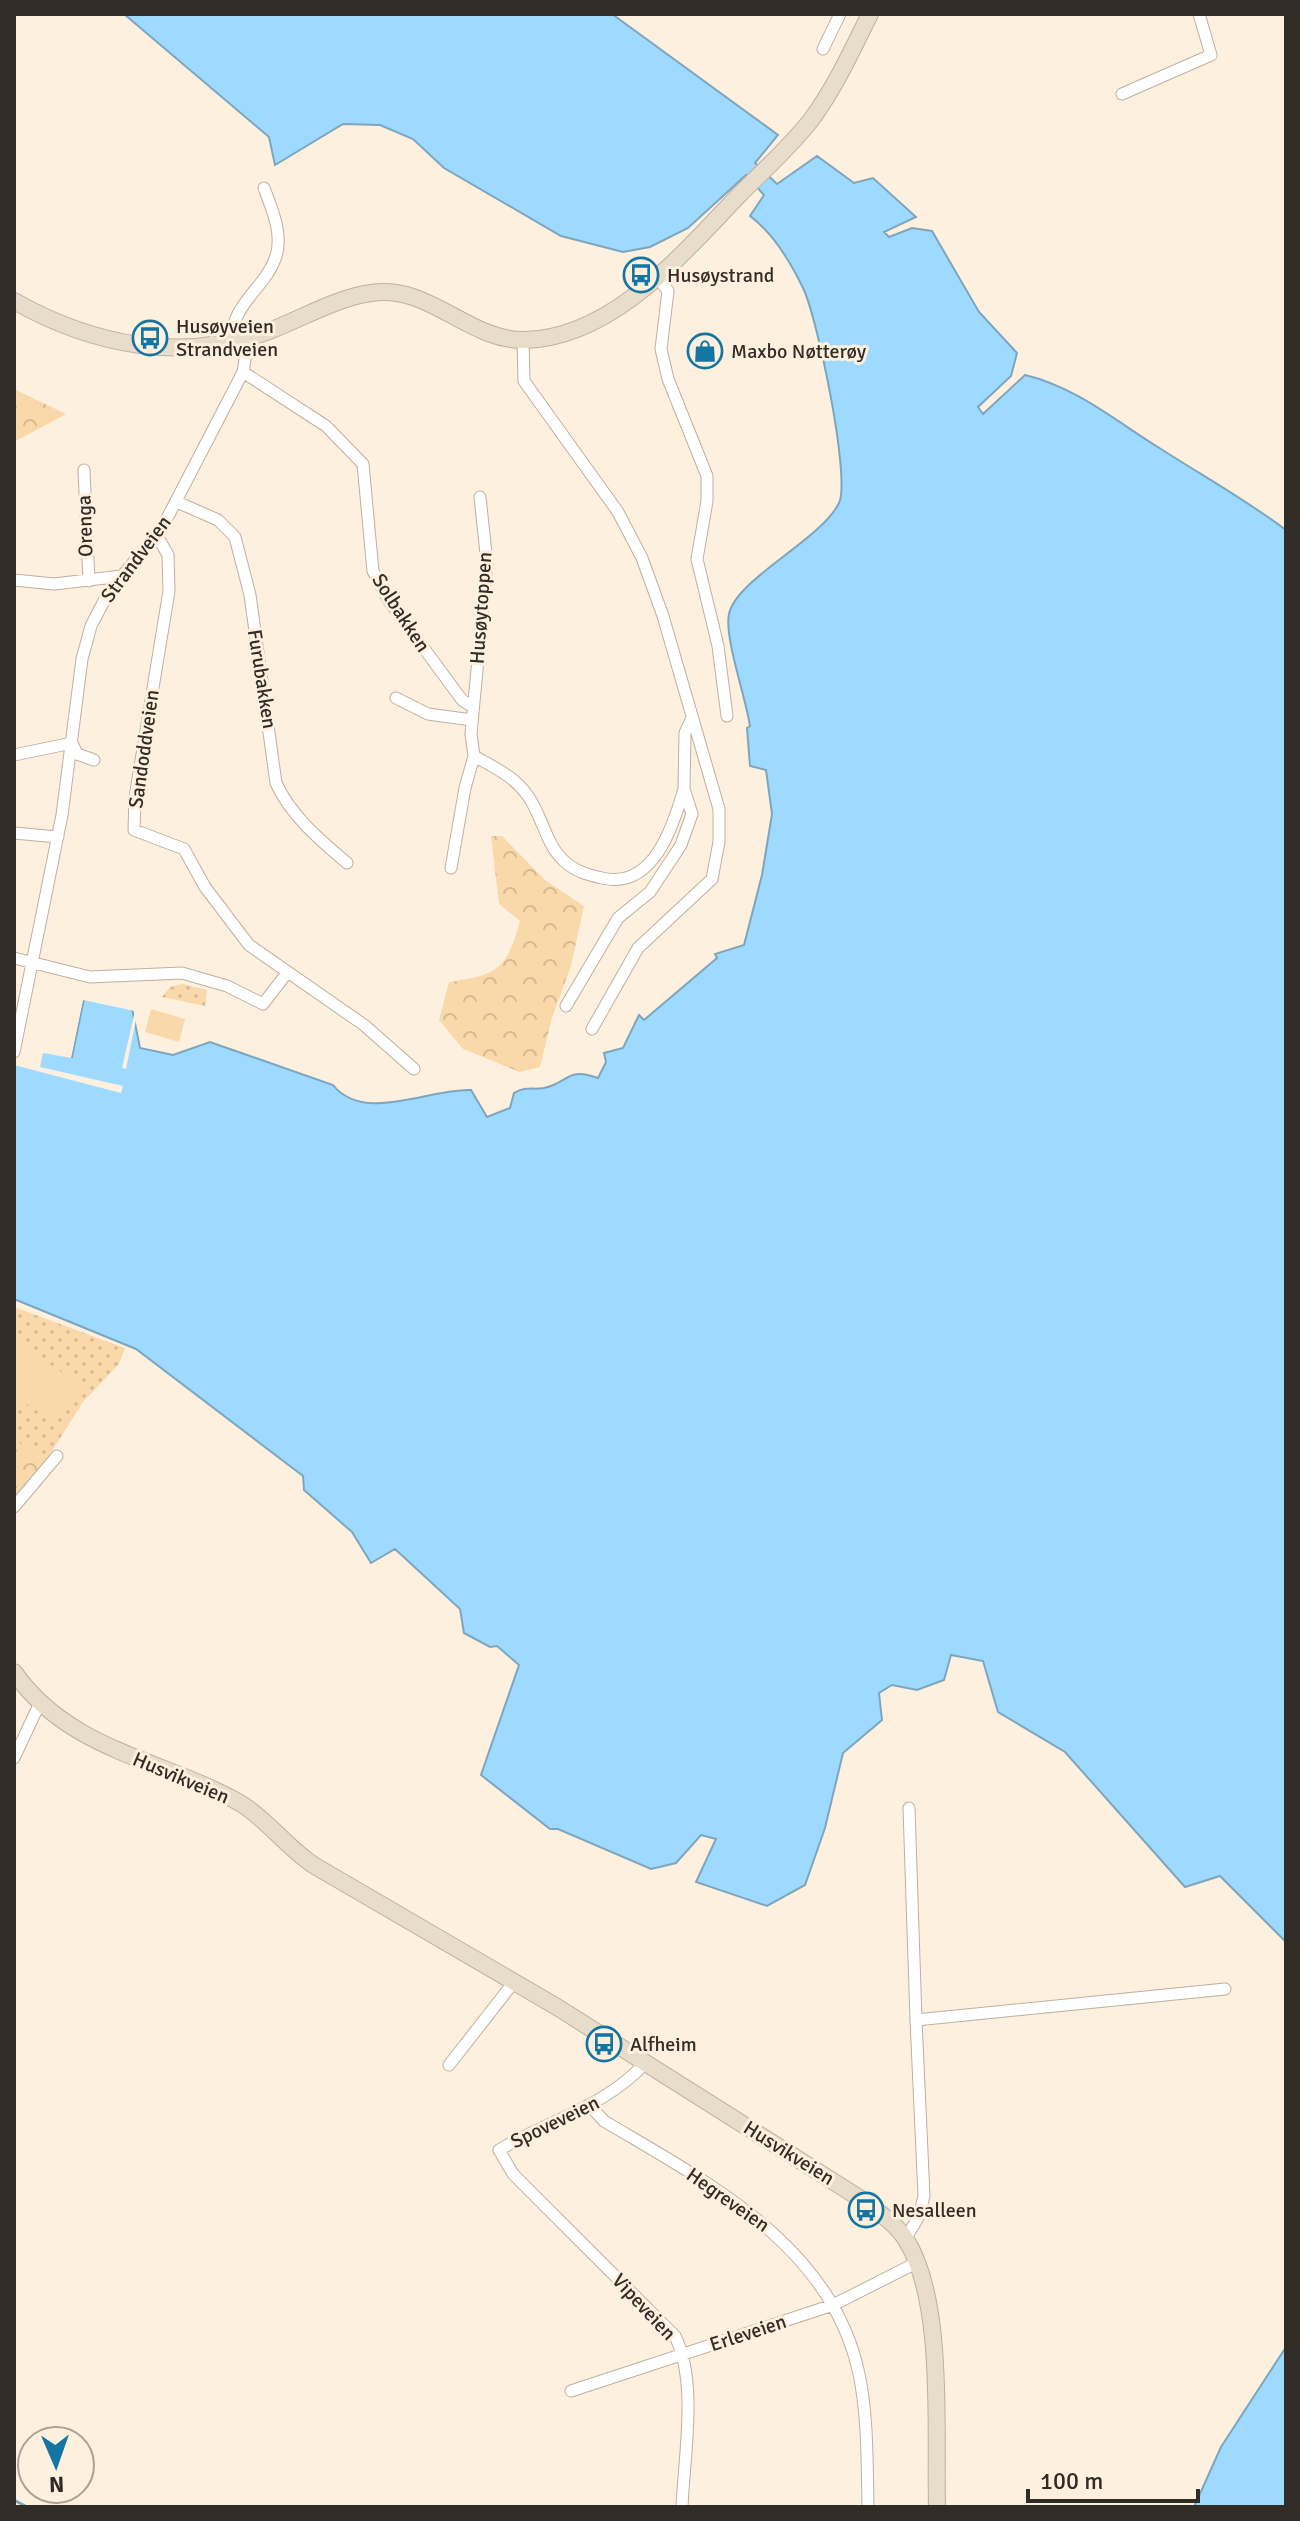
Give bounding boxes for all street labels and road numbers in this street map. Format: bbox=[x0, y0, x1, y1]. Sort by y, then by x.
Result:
street label: Orenga bbox=[71, 495, 99, 557]
street label: Strandveien bbox=[95, 511, 177, 607]
street label: Husøytoppen bbox=[465, 551, 497, 665]
street label: Solbakken bbox=[366, 569, 436, 657]
street label: Furubakken bbox=[242, 627, 282, 731]
street label: Sandoddveien bbox=[123, 688, 165, 810]
street label: Husvikveien bbox=[129, 1746, 233, 1810]
street label: Spoveveien bbox=[507, 2090, 603, 2154]
street label: Husvikveien bbox=[739, 2115, 839, 2191]
street label: Hegreveien bbox=[682, 2162, 774, 2238]
street label: Vipeveien bbox=[607, 2268, 681, 2346]
street label: Erleveien bbox=[706, 2309, 790, 2357]

